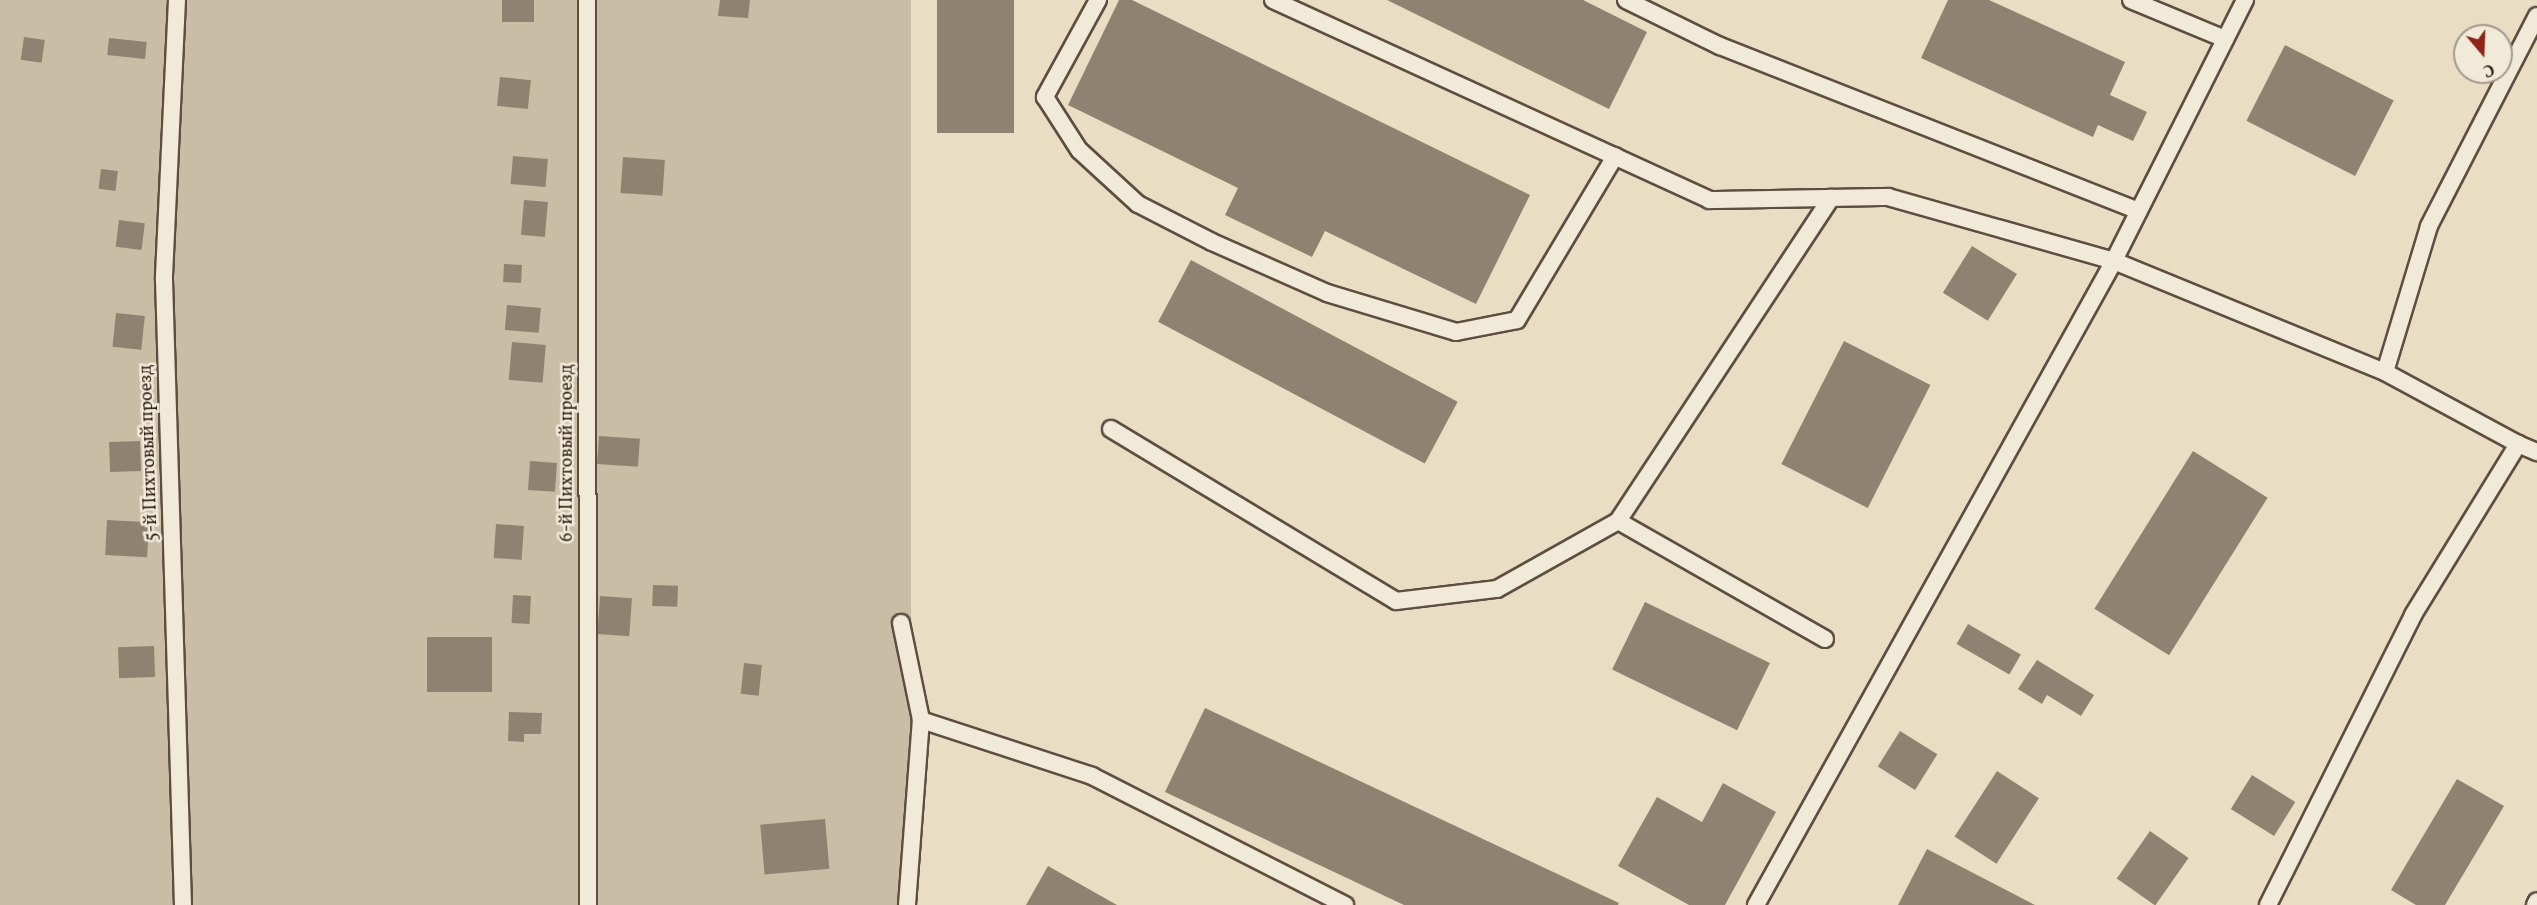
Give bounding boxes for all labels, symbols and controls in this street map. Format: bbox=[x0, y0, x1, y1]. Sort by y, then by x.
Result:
north arrow bbox=[2453, 24, 2513, 84]
text: С bbox=[2480, 57, 2497, 81]
street label: 5-й Пихтовый проезд bbox=[136, 364, 164, 542]
street label: 6-й Пихтовый проезд bbox=[557, 364, 579, 542]

